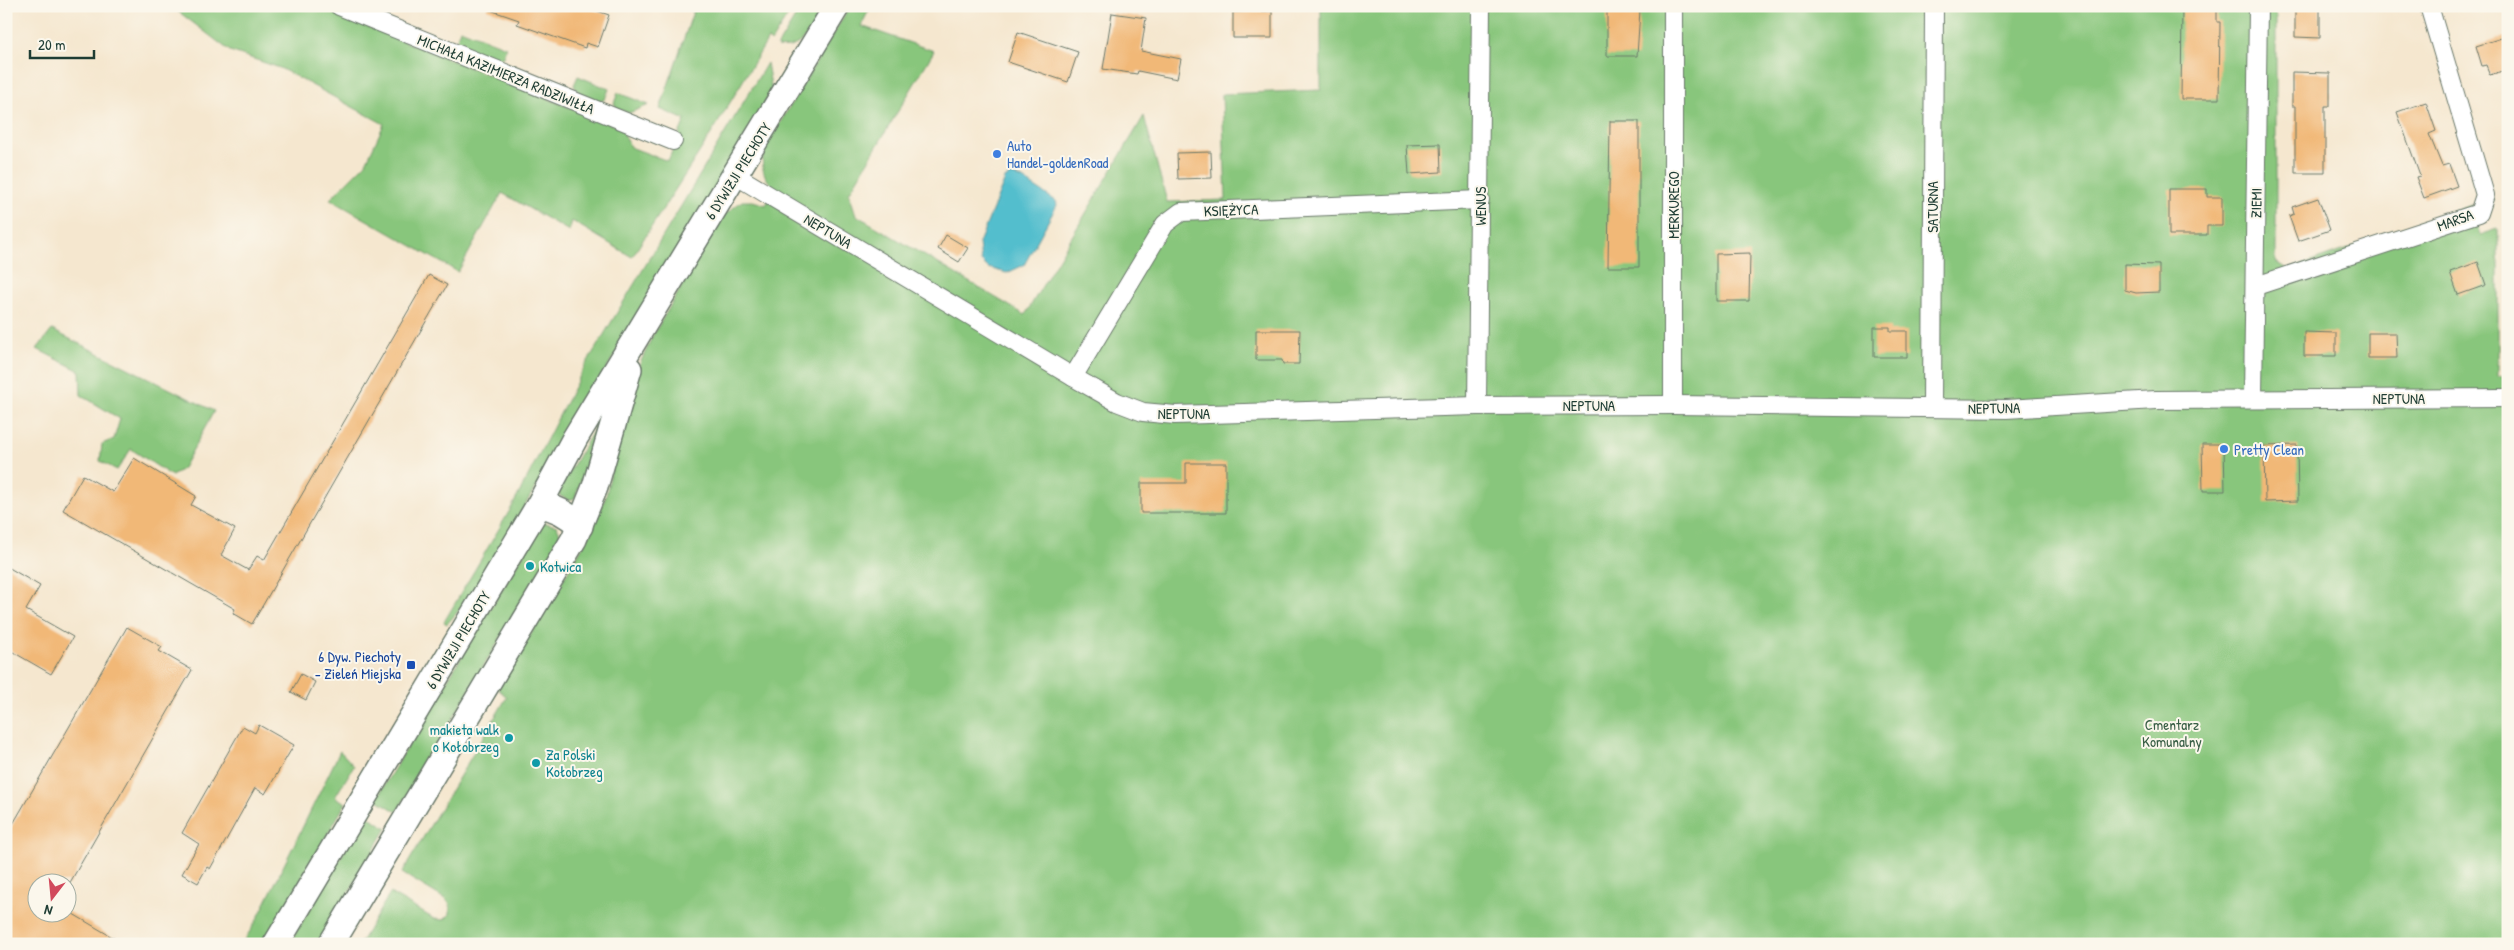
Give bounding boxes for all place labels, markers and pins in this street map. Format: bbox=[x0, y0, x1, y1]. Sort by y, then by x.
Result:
place label: Auto Handel-goldenRoad bbox=[1007, 135, 1109, 173]
marker: Auto Handel-goldenRoad bbox=[991, 148, 1003, 160]
place label: Pretty Clean bbox=[2234, 439, 2304, 460]
marker: Pretty Clean bbox=[2218, 443, 2230, 455]
place label: Kotwica bbox=[540, 556, 581, 577]
marker: Kotwica bbox=[524, 560, 536, 572]
place label: 6 Dyw. Piechoty - Zieleń Miejska bbox=[315, 646, 401, 684]
marker: 6 Dyw. Piechoty - Zieleń Miejska bbox=[405, 659, 417, 671]
place label: makieta walk o Kołobrzeg bbox=[430, 719, 499, 757]
marker: makieta walk o Kołobrzeg bbox=[503, 732, 515, 744]
place label: Za Polski Kołobrzeg bbox=[546, 744, 603, 782]
marker: Za Polski Kołobrzeg bbox=[530, 757, 542, 769]

